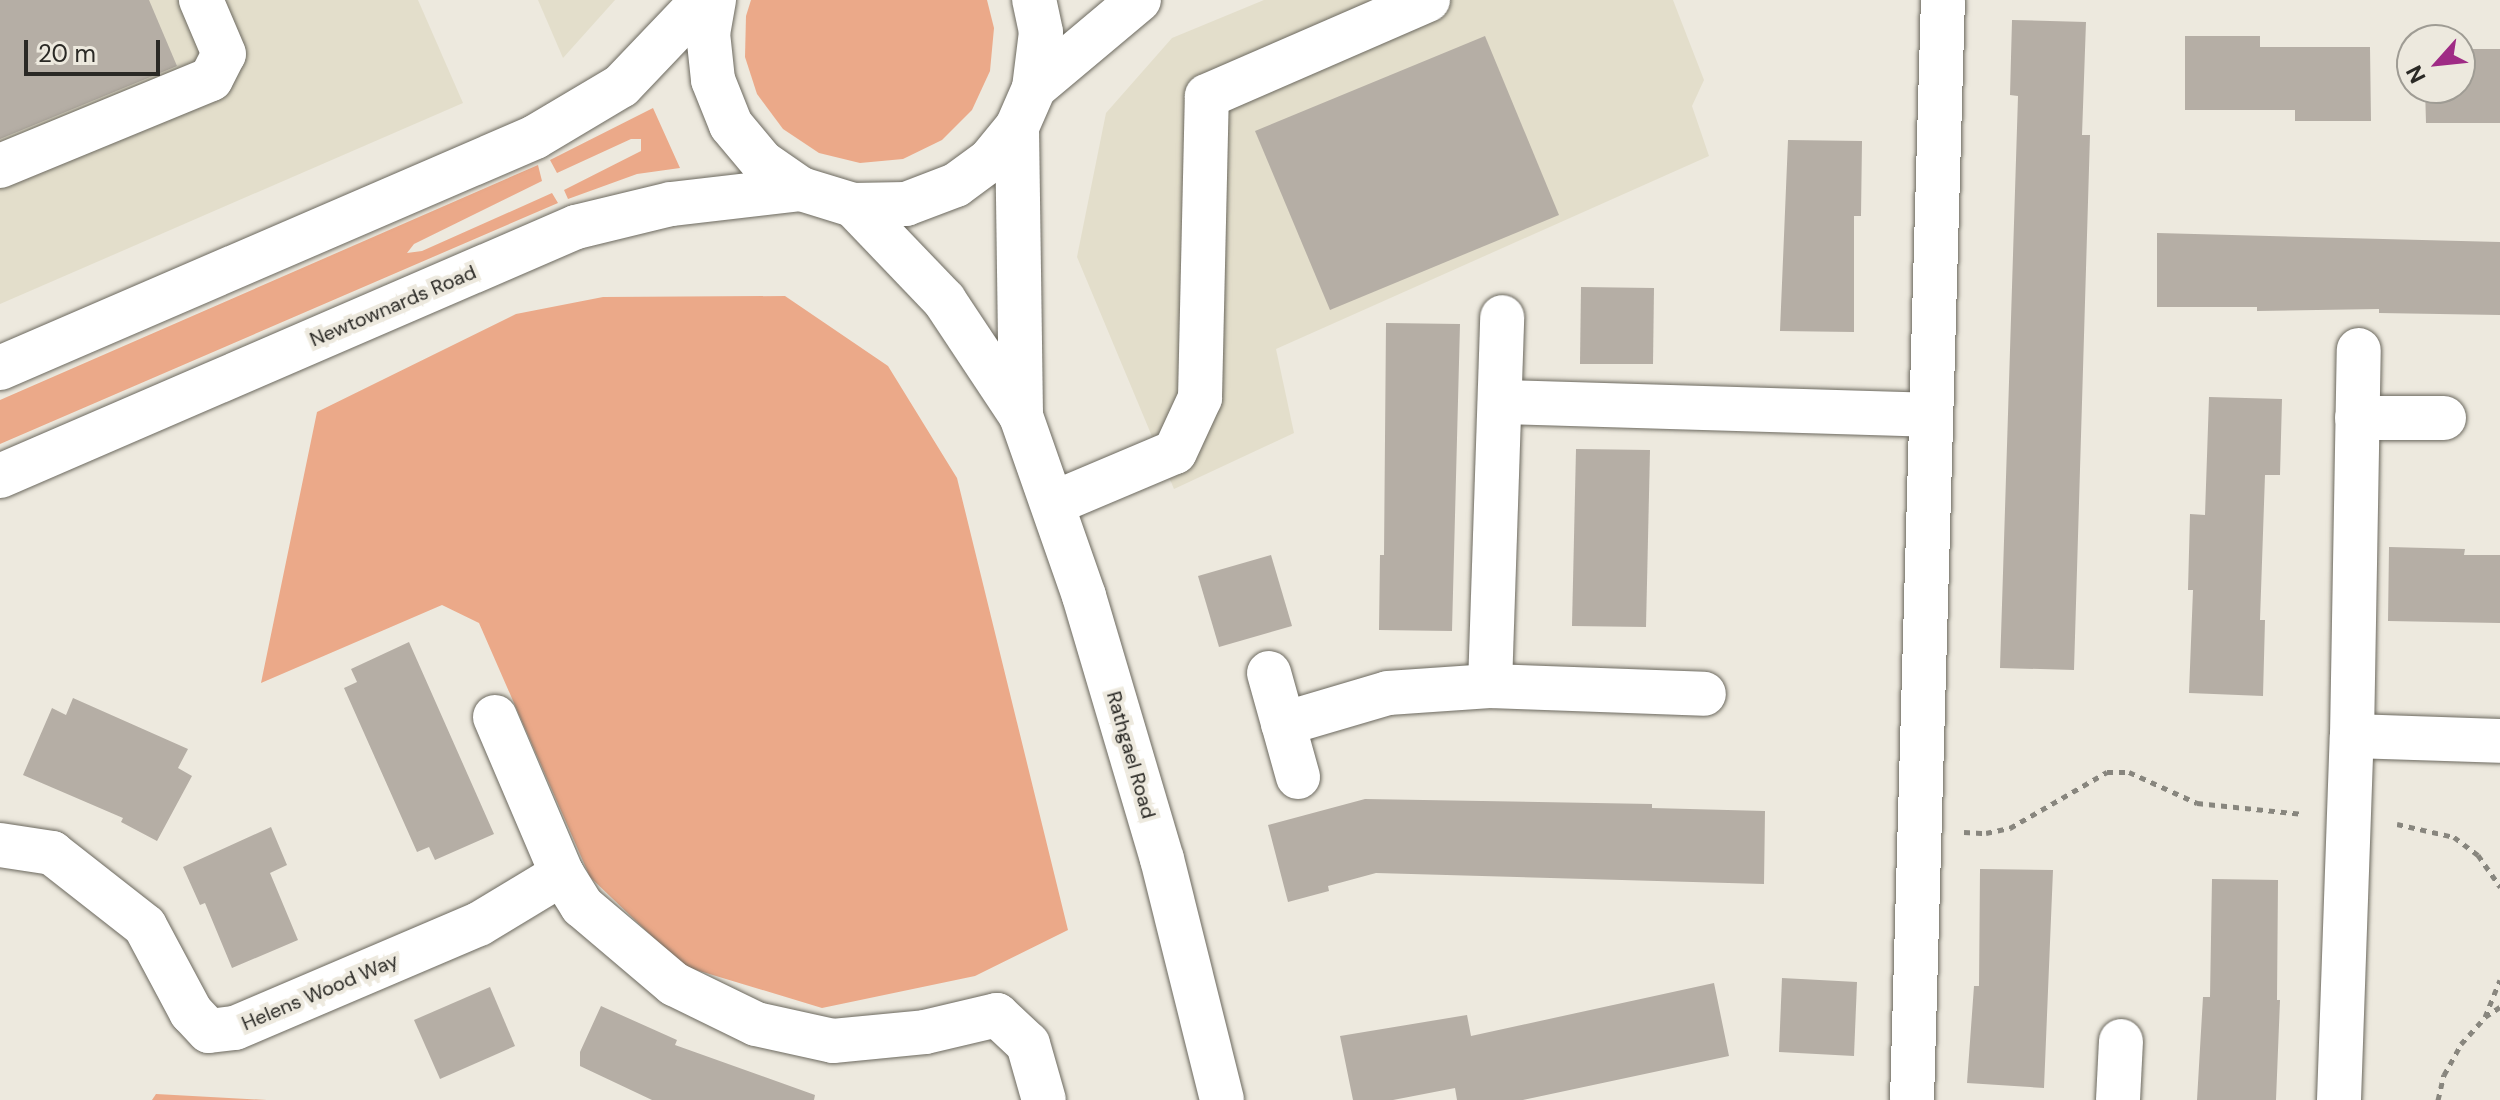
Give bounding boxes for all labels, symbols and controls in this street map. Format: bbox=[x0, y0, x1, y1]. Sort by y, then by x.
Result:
scale bar bbox=[28, 24, 164, 74]
north arrow bbox=[2396, 24, 2476, 104]
text: 20 m bbox=[38, 38, 96, 69]
text: N bbox=[2399, 60, 2433, 88]
street label: Newtownards Road bbox=[306, 260, 480, 352]
street label: Rathgael Road bbox=[1101, 689, 1161, 821]
street label: Helens Wood Way bbox=[238, 948, 402, 1036]

